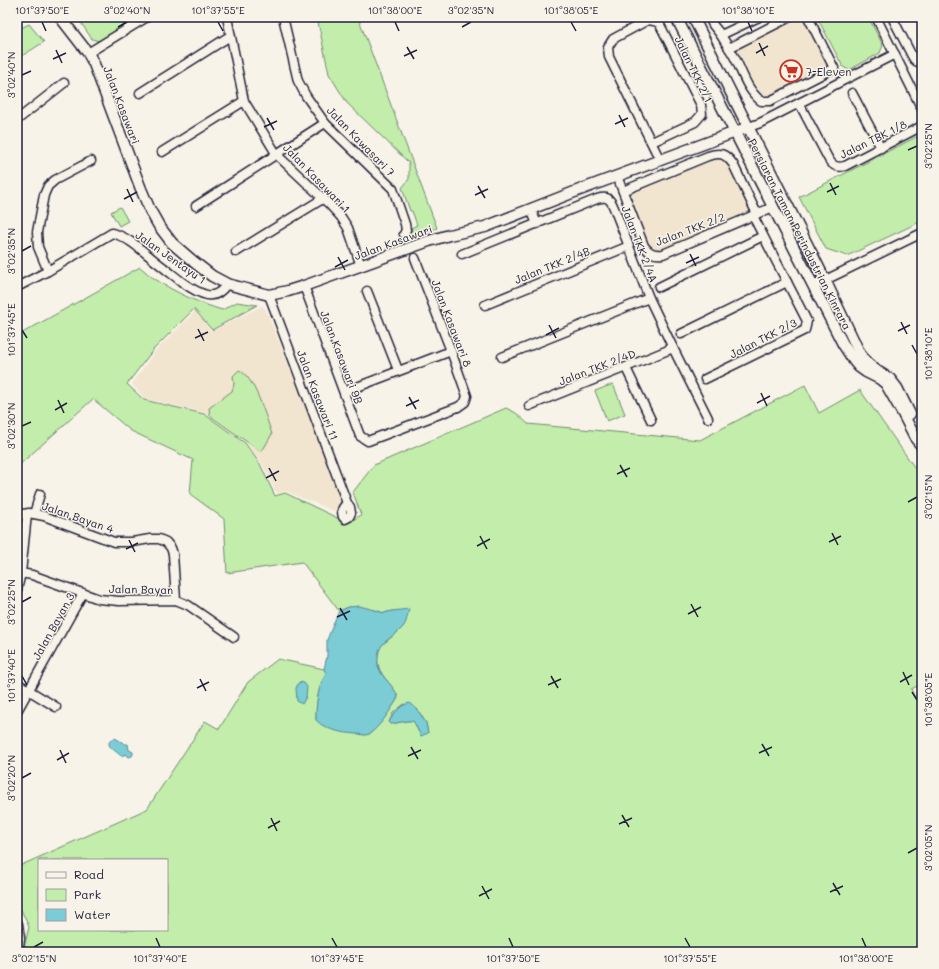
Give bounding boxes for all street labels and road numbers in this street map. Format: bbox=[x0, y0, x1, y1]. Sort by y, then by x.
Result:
street label: Jalan TKK 2/1 bbox=[671, 33, 717, 105]
street label: Jalan Kasawari bbox=[100, 64, 144, 146]
street label: Jalan Kawasari 7 bbox=[324, 103, 398, 179]
street label: Jalan TBK 1/8 bbox=[837, 116, 909, 162]
street label: Persiaran Taman Perindustrian Kinrara bbox=[745, 136, 855, 332]
street label: Jalan Kasawari 1 bbox=[280, 140, 354, 216]
street label: Jalan TKK 2/4A bbox=[618, 203, 662, 285]
street label: Jalan TKK 2/2 bbox=[653, 209, 727, 249]
street label: Jalan Kasawari bbox=[352, 221, 434, 263]
street label: Jalan Jentayu 1 bbox=[133, 227, 209, 287]
street label: Jalan TKK 2/4B bbox=[512, 243, 592, 287]
street label: Jalan Kasawari 8 bbox=[428, 277, 476, 369]
street label: Jalan Kasawari 9B bbox=[317, 308, 367, 406]
street label: Jalan TKK 2/3 bbox=[727, 314, 800, 361]
street label: Jalan TKK 2/4D bbox=[556, 345, 638, 389]
street label: Jalan Kasawari 11 bbox=[294, 348, 342, 442]
street label: Jalan Bayan 4 bbox=[40, 498, 116, 536]
street label: Jalan Bayan bbox=[109, 581, 173, 597]
street label: Jalan Bayan 3 bbox=[28, 589, 78, 662]

